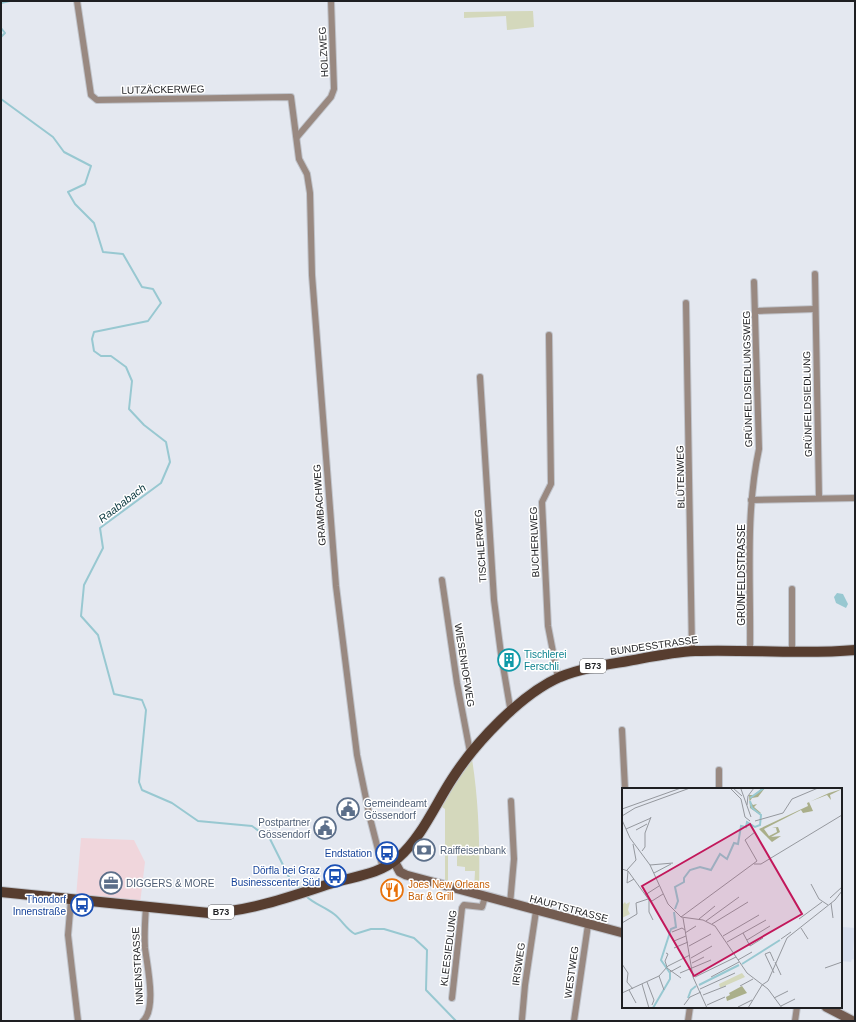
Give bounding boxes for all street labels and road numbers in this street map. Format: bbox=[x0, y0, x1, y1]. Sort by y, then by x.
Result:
street label: HOLZWEG bbox=[317, 26, 330, 78]
street label: LUTZÄCKERWEG bbox=[121, 83, 205, 96]
street label: GRÜNFELDSIEDLUNGSWEG bbox=[741, 310, 754, 447]
street label: GRÜNFELDSIEDLUNG bbox=[801, 351, 814, 457]
street label: BLÜTENWEG bbox=[674, 445, 687, 509]
street label: GRAMBACHWEG bbox=[311, 464, 328, 546]
street label: BUCHERLWEG bbox=[528, 506, 541, 578]
street label: TISCHLERWEG bbox=[472, 509, 489, 583]
street label: GRÜNFELDSTRASSE bbox=[736, 524, 747, 626]
street label: WIESENHOFWEG bbox=[452, 623, 477, 708]
street label: BUNDESSTRASSE bbox=[610, 634, 699, 657]
road number: B73 bbox=[580, 659, 606, 673]
street label: HAUPTSTRASSE bbox=[529, 893, 610, 924]
road number: B73 bbox=[208, 905, 234, 919]
street label: KLEESIEDLUNG bbox=[438, 909, 459, 987]
street label: INNENSTRASSE bbox=[130, 927, 145, 1005]
street label: IRISWEG bbox=[510, 942, 527, 986]
street label: WESTWEG bbox=[562, 945, 581, 999]

